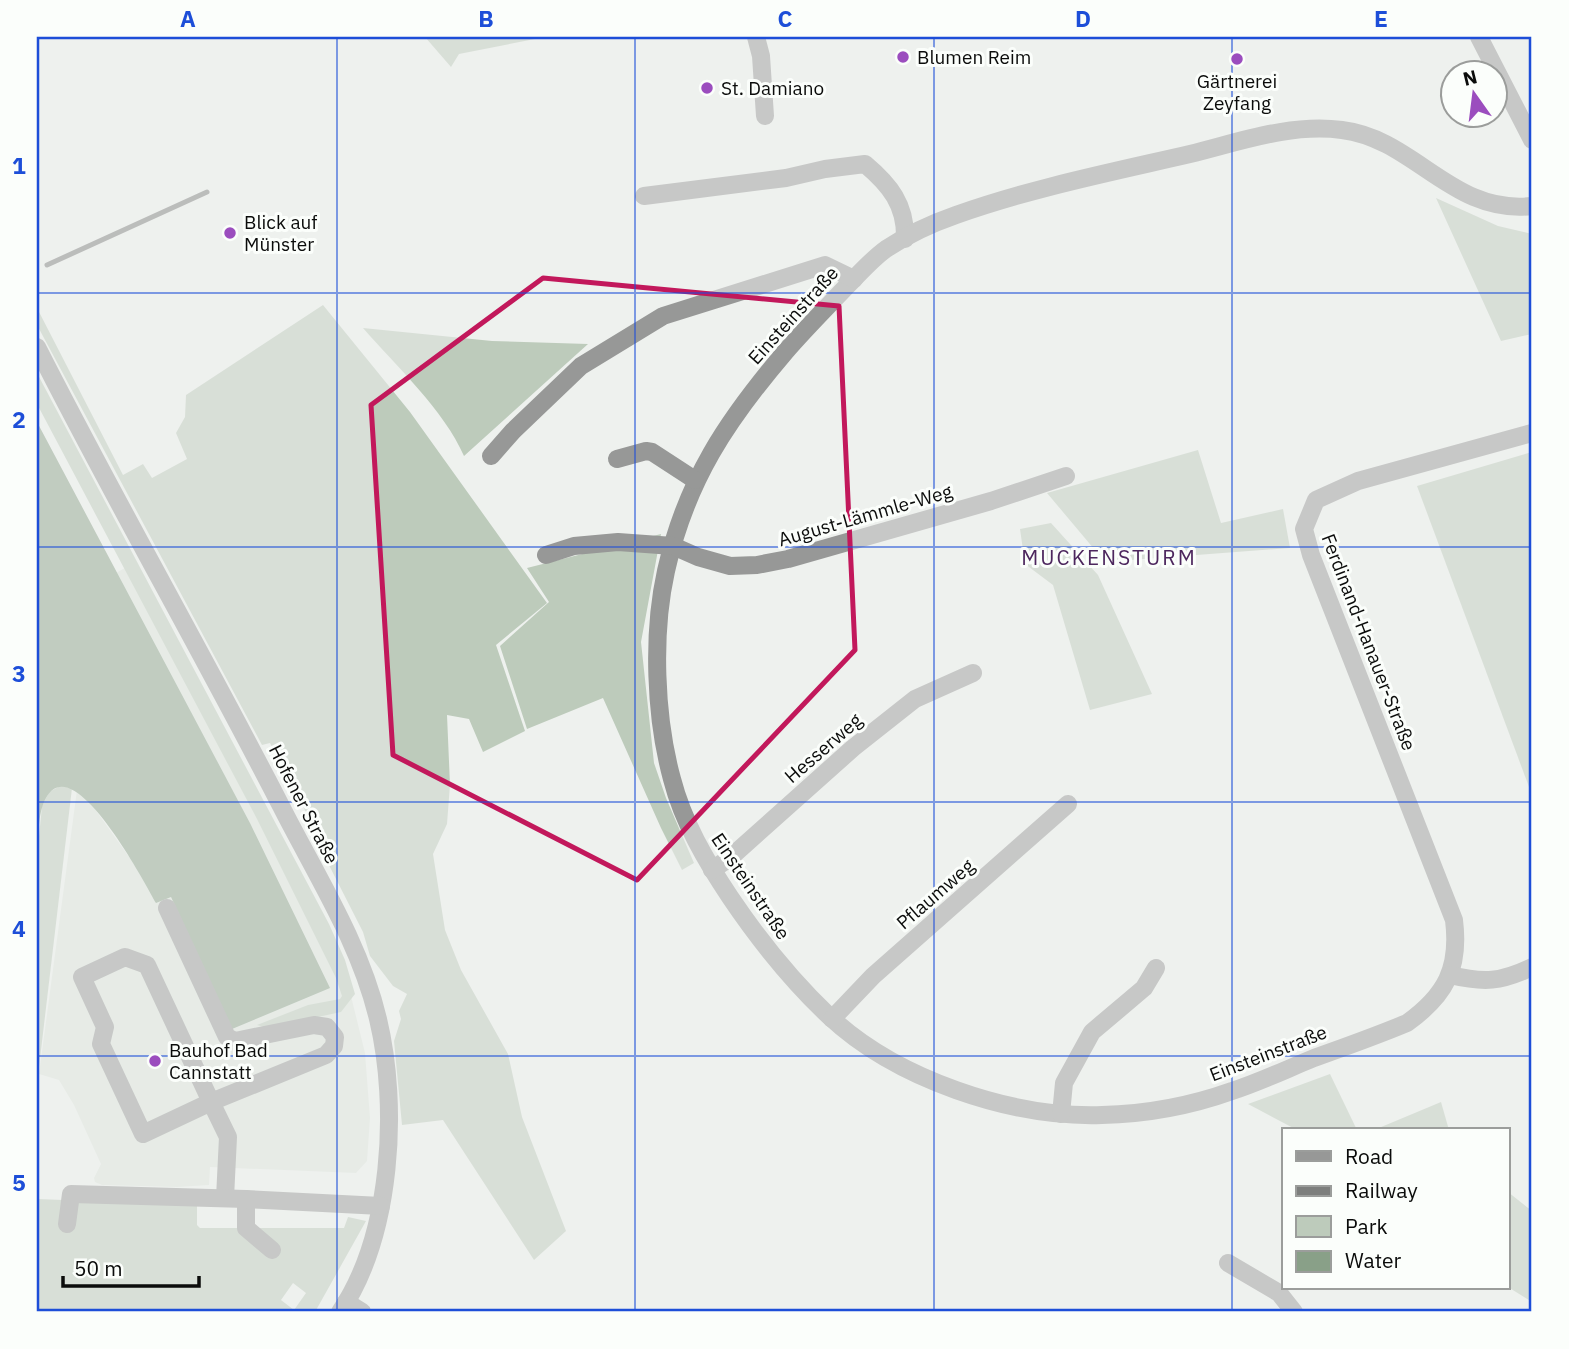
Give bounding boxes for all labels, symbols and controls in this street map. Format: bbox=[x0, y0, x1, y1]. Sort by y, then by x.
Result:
text: A bbox=[180, 3, 196, 33]
text: B bbox=[478, 3, 494, 33]
text: C bbox=[778, 3, 793, 33]
text: D bbox=[1075, 3, 1091, 33]
text: E bbox=[1374, 3, 1388, 33]
place label: Blumen Reim bbox=[917, 45, 1031, 69]
marker: Blumen Reim bbox=[895, 49, 911, 65]
marker: Gärtnerei Zeyfang bbox=[1229, 51, 1245, 67]
north arrow bbox=[1440, 60, 1510, 130]
text: N bbox=[1460, 64, 1479, 91]
place label: Gärtnerei Zeyfang bbox=[1197, 69, 1277, 115]
place label: St. Damiano bbox=[721, 76, 824, 100]
marker: St. Damiano bbox=[699, 80, 715, 96]
text: 1 bbox=[12, 150, 26, 180]
place label: Blick auf Münster bbox=[244, 210, 317, 256]
marker: Blick auf Münster bbox=[222, 225, 238, 241]
street label: Einsteinstraße bbox=[743, 261, 843, 369]
text: 2 bbox=[12, 404, 26, 434]
street label: August-Lämmle-Weg bbox=[775, 479, 955, 551]
street label: Ferdinand-Hanauer-Straße bbox=[1317, 530, 1421, 754]
district label: MUCKENSTURM bbox=[1021, 543, 1197, 571]
text: 3 bbox=[12, 658, 26, 688]
street label: Hesserweg bbox=[779, 708, 867, 788]
street label: Hofener Straße bbox=[264, 740, 344, 868]
street label: Einsteinstraße bbox=[706, 828, 796, 944]
street label: Pflaumweg bbox=[891, 854, 979, 934]
text: 4 bbox=[12, 913, 26, 943]
street label: Einsteinstraße bbox=[1206, 1020, 1330, 1086]
place label: Bauhof Bad Cannstatt bbox=[169, 1038, 268, 1084]
marker: Bauhof Bad Cannstatt bbox=[147, 1053, 163, 1069]
legend bbox=[1282, 1128, 1510, 1290]
text: Road bbox=[1345, 1142, 1393, 1170]
text: 5 bbox=[12, 1167, 26, 1197]
text: Railway bbox=[1345, 1176, 1418, 1204]
text: Park bbox=[1345, 1212, 1388, 1240]
scale bar bbox=[63, 1244, 200, 1288]
text: Water bbox=[1345, 1246, 1402, 1274]
text: 50 m bbox=[74, 1254, 123, 1282]

